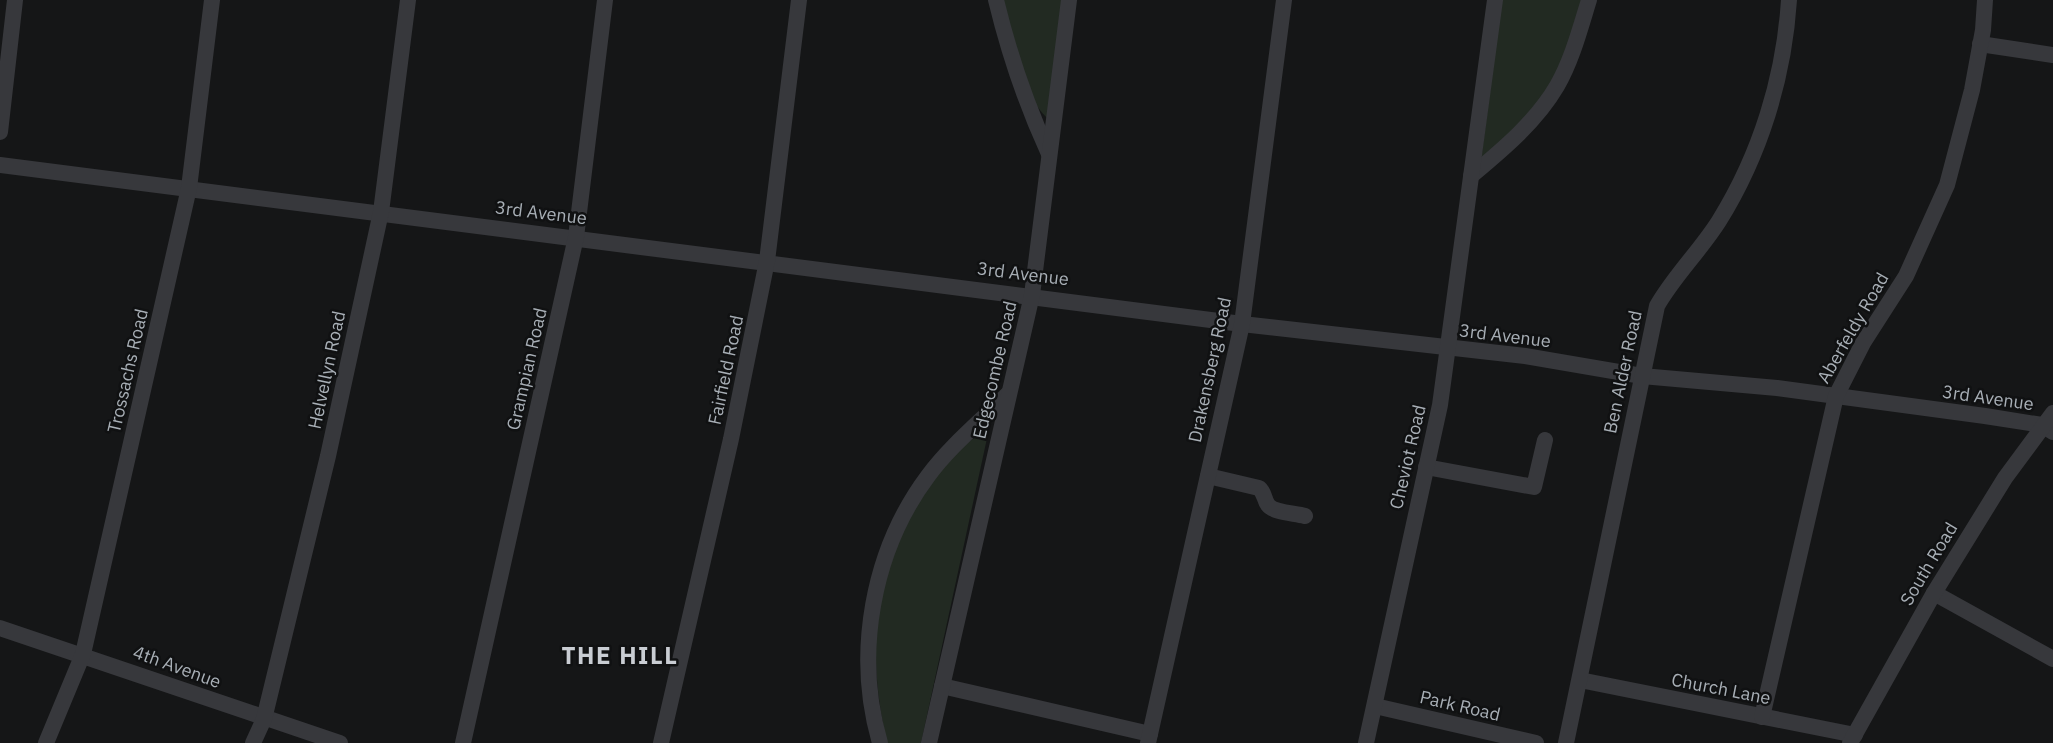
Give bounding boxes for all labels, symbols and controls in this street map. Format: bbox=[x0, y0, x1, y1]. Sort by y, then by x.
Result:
street label: 3rd Avenue bbox=[494, 195, 588, 230]
street label: 3rd Avenue bbox=[976, 256, 1070, 291]
street label: Aberfeldy Road bbox=[1812, 268, 1894, 387]
street label: Drakensberg Road bbox=[1183, 295, 1236, 445]
street label: Edgecombe Road bbox=[967, 299, 1022, 441]
street label: Grampian Road bbox=[501, 306, 552, 432]
street label: Trossachs Road bbox=[102, 307, 153, 435]
street label: Ben Alder Road bbox=[1598, 308, 1647, 435]
street label: Helvellyn Road bbox=[303, 309, 350, 431]
street label: Fairfield Road bbox=[703, 313, 748, 427]
street label: 3rd Avenue bbox=[1458, 318, 1552, 353]
street label: 3rd Avenue bbox=[1941, 380, 2035, 415]
street label: Cheviot Road bbox=[1384, 402, 1431, 511]
street label: South Road bbox=[1895, 518, 1962, 609]
district label: THE HILL bbox=[562, 639, 678, 671]
street label: 4th Avenue bbox=[130, 640, 224, 693]
street label: Church Lane bbox=[1670, 668, 1773, 709]
street label: Park Road bbox=[1418, 685, 1503, 726]

